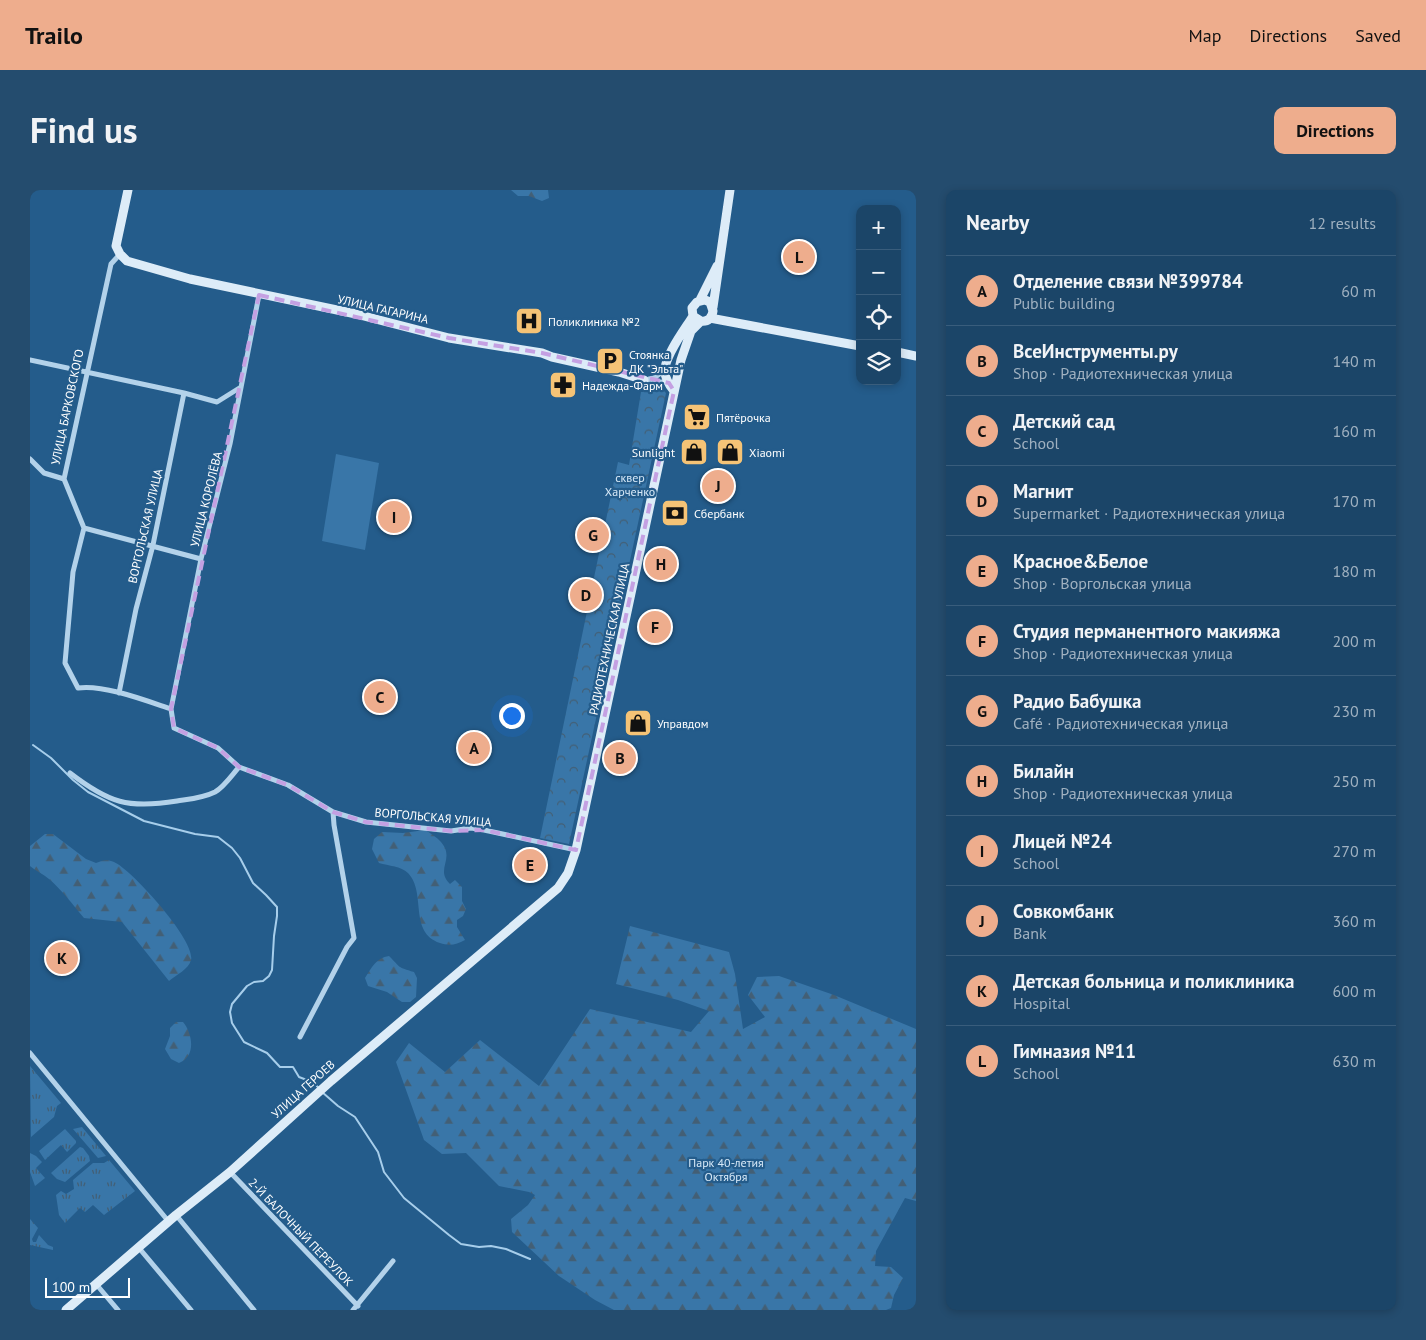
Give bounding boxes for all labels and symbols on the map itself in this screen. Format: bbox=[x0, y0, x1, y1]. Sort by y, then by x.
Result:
pin: L bbox=[783, 238, 815, 276]
street label: УЛИЦА ГАГАРИНА bbox=[336, 291, 430, 327]
hospital icon: Поликлиника №2 bbox=[514, 306, 544, 336]
place label: Поликлиника №2 bbox=[548, 314, 640, 329]
parking icon: Стоянка ДК "Эльта" bbox=[595, 346, 625, 376]
place label: Стоянка ДК "Эльта" bbox=[629, 347, 683, 376]
street label: УЛИЦА БАРКОВСКОГО bbox=[47, 348, 87, 466]
pharmacy icon: Надежда-Фарм bbox=[548, 370, 578, 400]
place label: Надежда-Фарм bbox=[582, 378, 663, 393]
supermarket icon: Пятёрочка bbox=[682, 402, 712, 432]
place label: Пятёрочка bbox=[716, 410, 771, 425]
shop icon: Sunlight bbox=[679, 437, 709, 467]
shop icon: Xiaomi bbox=[715, 437, 745, 467]
place label: Sunlight bbox=[632, 445, 675, 460]
place label: Xiaomi bbox=[749, 445, 785, 460]
street label: УЛИЦА КОРОЛЁВА bbox=[187, 450, 225, 548]
street label: ВОРГОЛЬСКАЯ УЛИЦА bbox=[125, 467, 165, 585]
pin: J bbox=[702, 467, 734, 505]
park label: сквер Харченко bbox=[605, 470, 655, 499]
pin: I bbox=[378, 498, 410, 536]
bank icon: Сбербанк bbox=[660, 498, 690, 528]
place label: Сбербанк bbox=[694, 506, 745, 521]
pin: G bbox=[577, 516, 609, 554]
pin: H bbox=[645, 545, 677, 583]
street label: РАДИОТЕХНИЧЕСКАЯ УЛИЦА bbox=[586, 562, 632, 716]
pin: D bbox=[570, 576, 602, 614]
pin: F bbox=[639, 608, 671, 646]
pin: C bbox=[364, 678, 396, 716]
your location bbox=[499, 703, 525, 729]
shop icon: Управдом bbox=[623, 708, 653, 738]
place label: Управдом bbox=[657, 716, 709, 731]
pin: A bbox=[458, 729, 490, 767]
pin: B bbox=[604, 739, 636, 777]
street label: ВОРГОЛЬСКАЯ УЛИЦА bbox=[374, 804, 492, 830]
pin: E bbox=[514, 846, 546, 884]
pin: K bbox=[46, 939, 78, 977]
street label: УЛИЦА ГЕРОЕВ bbox=[268, 1057, 338, 1121]
park label: Парк 40-летия Октября bbox=[688, 1155, 764, 1184]
street label: 2-Й БАЛОЧНЫЙ ПЕРЕУЛОК bbox=[246, 1175, 356, 1289]
scale bar bbox=[45, 1275, 130, 1298]

